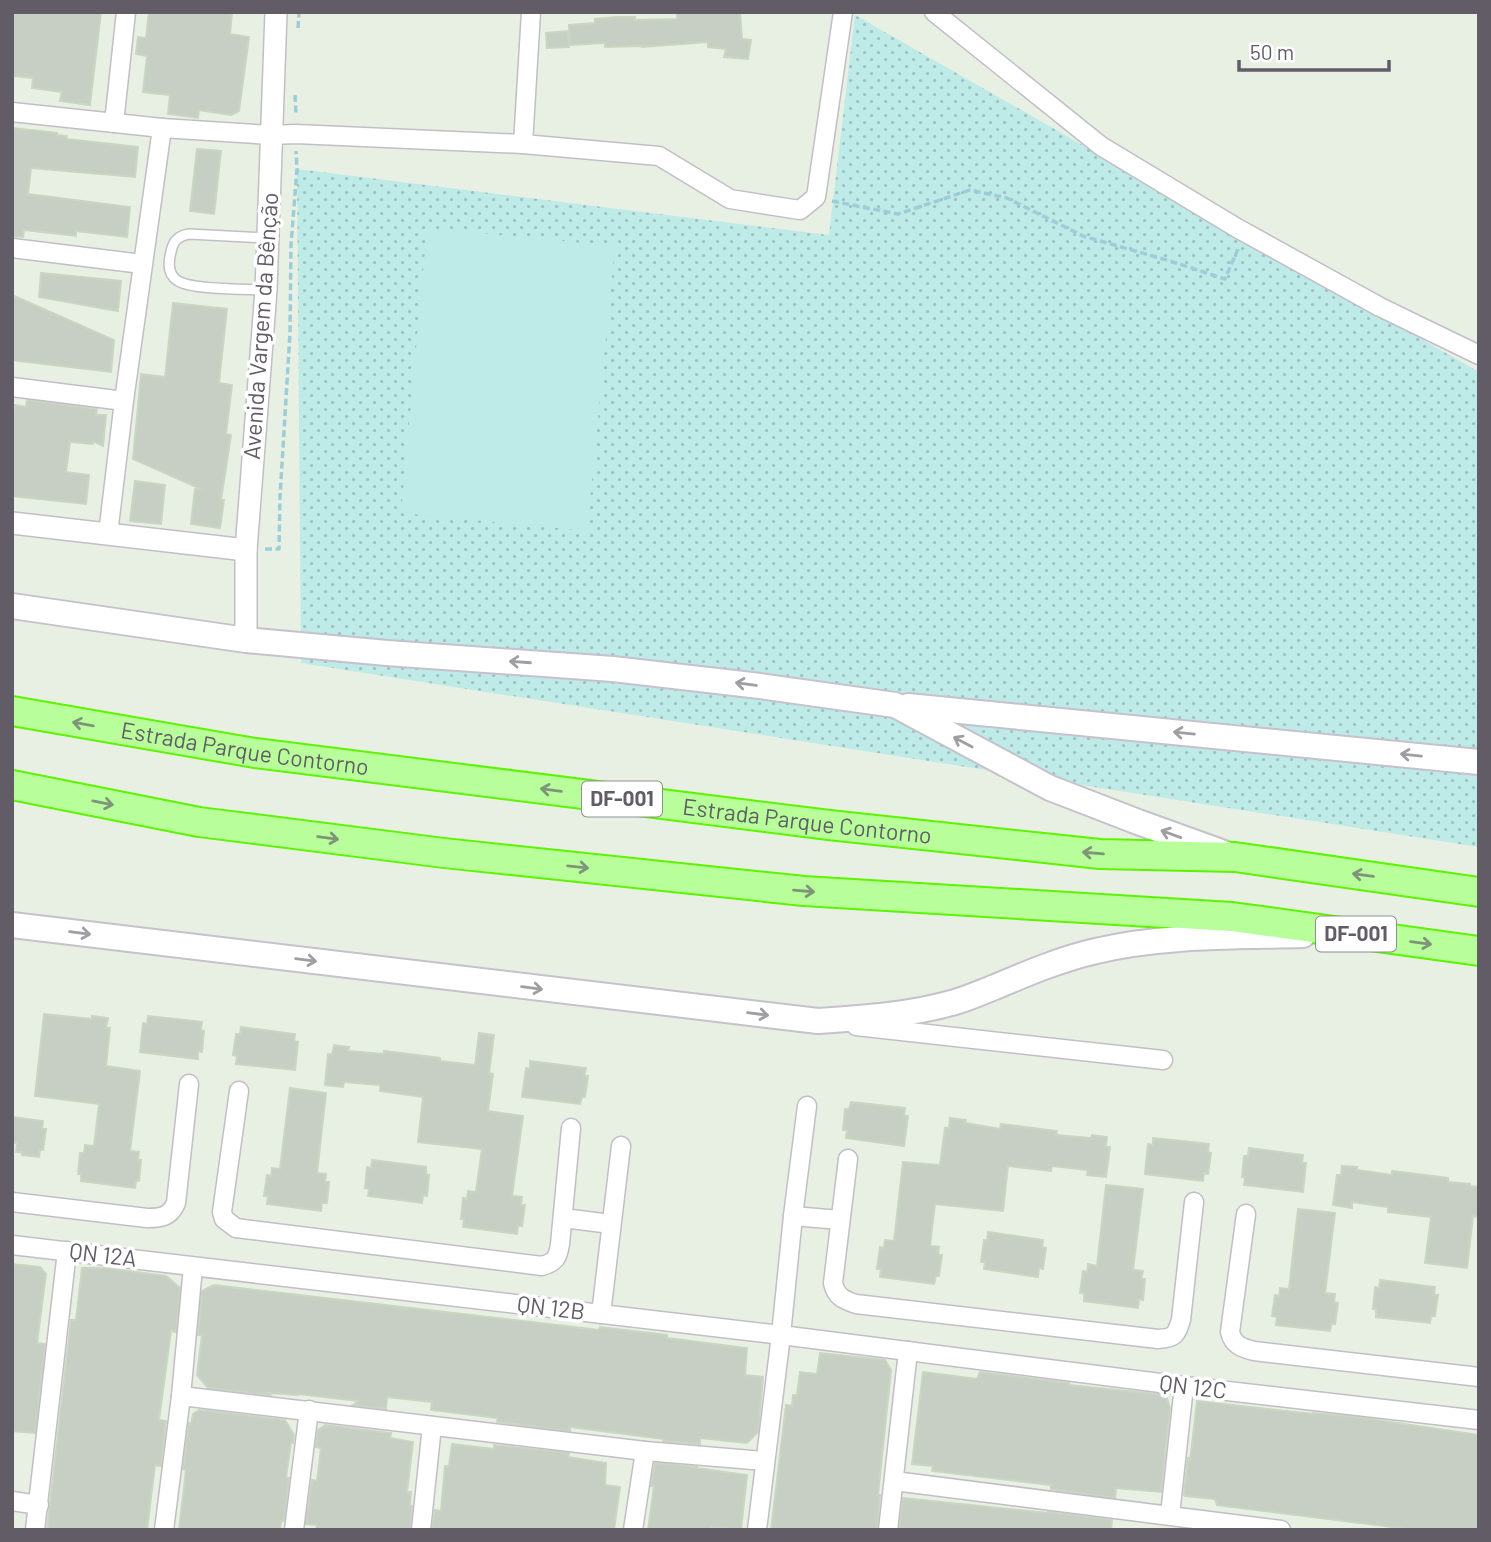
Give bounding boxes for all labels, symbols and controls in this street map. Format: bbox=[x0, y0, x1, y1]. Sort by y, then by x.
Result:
scale bar bbox=[1239, 28, 1390, 72]
text: 50 m bbox=[1250, 39, 1294, 64]
street label: Avenida Vargem da Bênção bbox=[237, 191, 283, 460]
one-way arrow bbox=[509, 655, 532, 668]
one-way arrow bbox=[736, 678, 758, 691]
street label: Estrada Parque Contorno bbox=[119, 715, 371, 780]
one-way arrow bbox=[72, 717, 95, 730]
one-way arrow bbox=[1174, 726, 1196, 739]
one-way arrow bbox=[954, 734, 974, 748]
one-way arrow bbox=[1400, 748, 1423, 761]
road number: DF-001 bbox=[582, 782, 662, 816]
one-way arrow bbox=[540, 784, 563, 797]
street label: Estrada Parque Contorno bbox=[681, 792, 933, 849]
one-way arrow bbox=[91, 797, 114, 811]
one-way arrow bbox=[1160, 827, 1182, 839]
one-way arrow bbox=[316, 832, 339, 845]
one-way arrow bbox=[1083, 846, 1105, 859]
one-way arrow bbox=[566, 861, 589, 874]
one-way arrow bbox=[1352, 868, 1375, 881]
one-way arrow bbox=[793, 885, 815, 898]
road number: DF-001 bbox=[1316, 916, 1396, 951]
one-way arrow bbox=[68, 927, 91, 940]
one-way arrow bbox=[1410, 937, 1432, 950]
one-way arrow bbox=[294, 954, 317, 967]
one-way arrow bbox=[520, 981, 543, 994]
one-way arrow bbox=[746, 1008, 769, 1021]
street label: QN 12A bbox=[68, 1236, 138, 1272]
street label: QN 12B bbox=[516, 1289, 587, 1325]
street label: QN 12C bbox=[1158, 1368, 1228, 1404]

